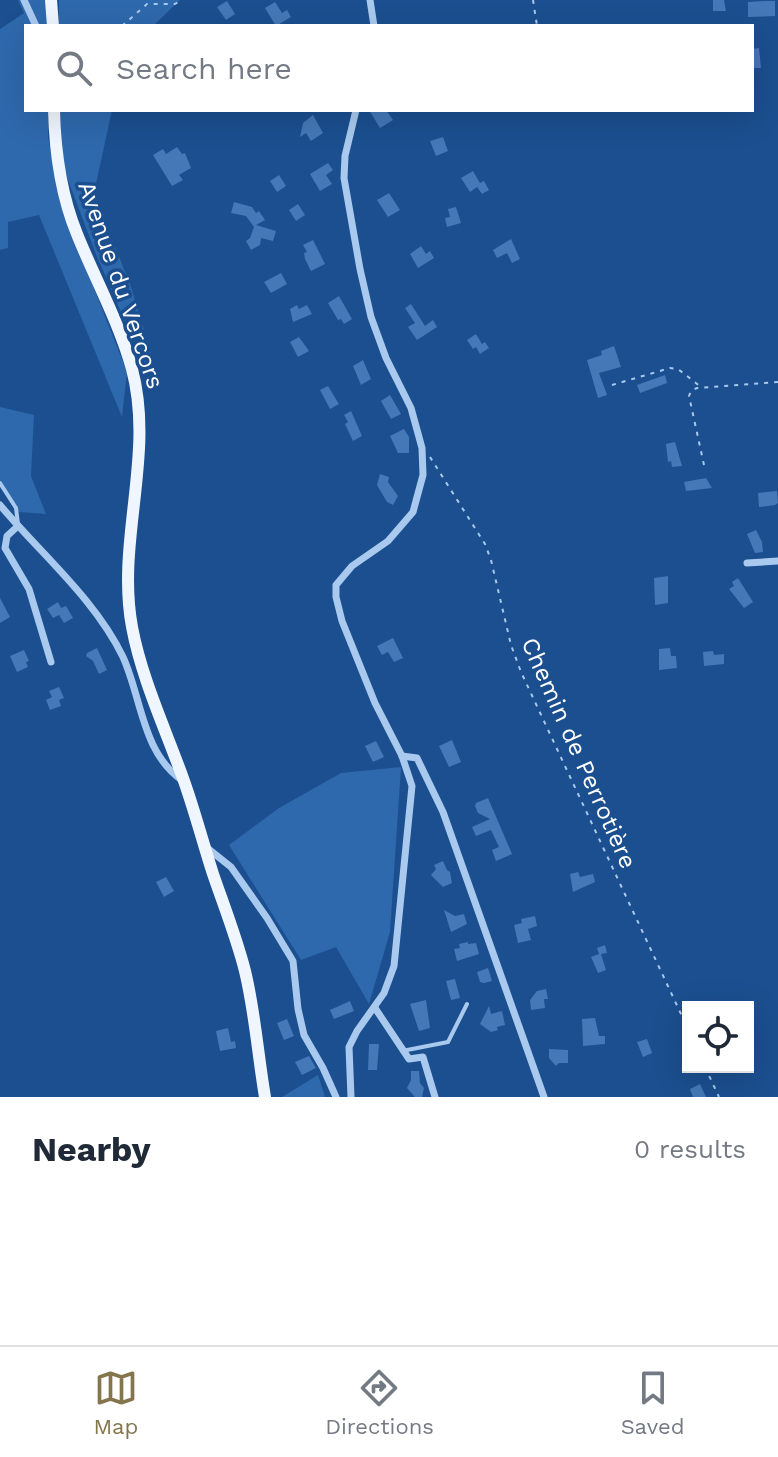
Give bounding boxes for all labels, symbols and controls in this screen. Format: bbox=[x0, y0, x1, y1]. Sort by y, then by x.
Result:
search box bbox=[24, 24, 754, 112]
icon: search bbox=[52, 46, 96, 90]
text: Search here bbox=[116, 51, 292, 86]
street label: Avenue du Vercors bbox=[72, 177, 170, 393]
street label: Chemin de Perrotière bbox=[515, 633, 643, 873]
map controls bbox=[682, 1001, 754, 1073]
button: locate bbox=[682, 1001, 754, 1073]
text: Nearby bbox=[32, 1129, 151, 1169]
text: 0 results bbox=[634, 1134, 746, 1164]
tab: Map bbox=[93, 1366, 138, 1439]
tab: Directions bbox=[325, 1366, 434, 1439]
tab: Saved bbox=[621, 1366, 685, 1439]

